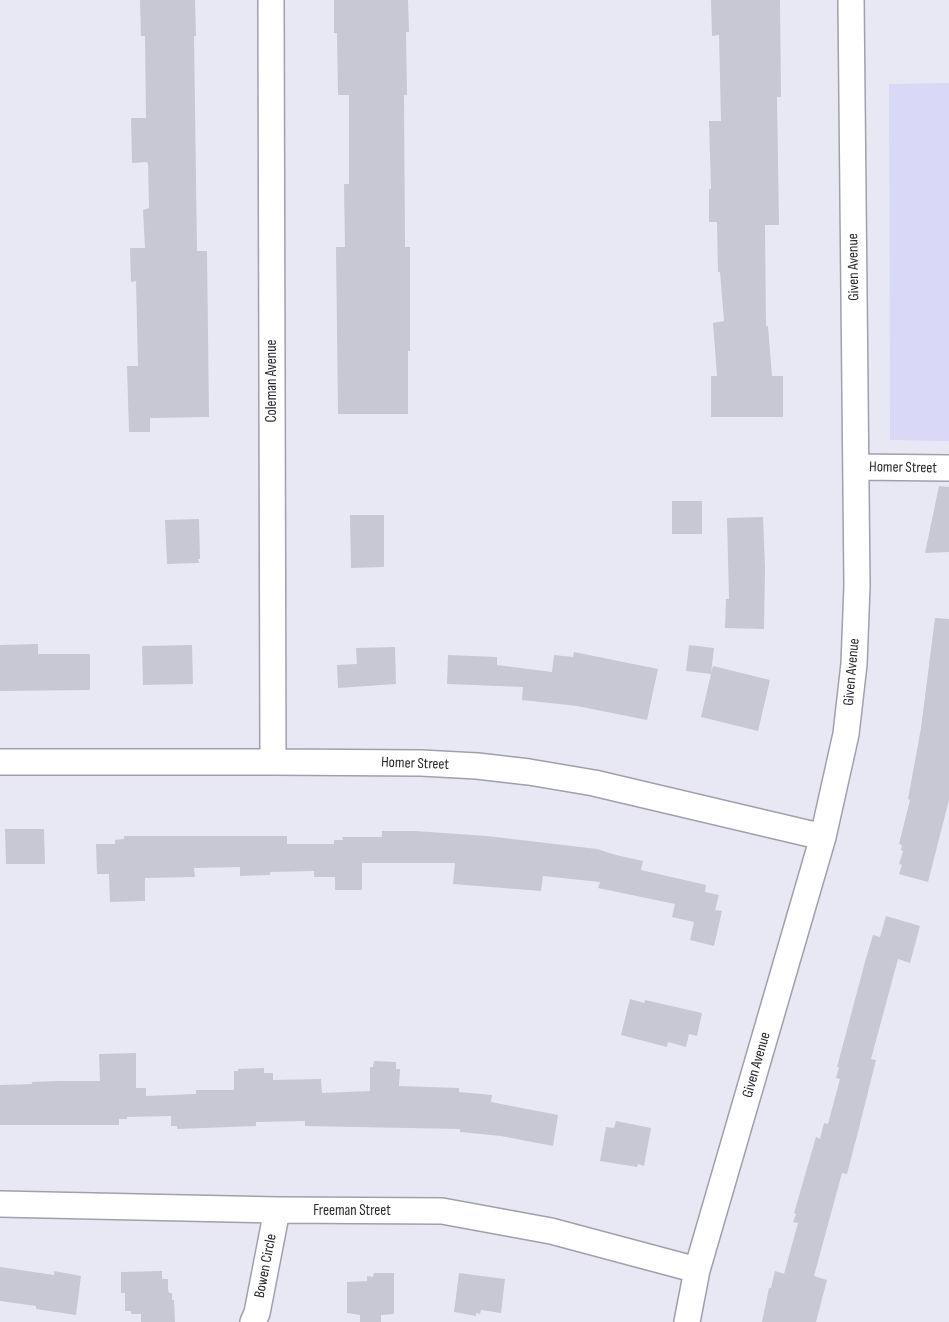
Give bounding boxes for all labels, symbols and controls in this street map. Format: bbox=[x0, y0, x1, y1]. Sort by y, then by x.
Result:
street label: Given Avenue bbox=[844, 233, 864, 301]
street label: Coleman Avenue bbox=[263, 339, 281, 423]
street label: Homer Street bbox=[869, 458, 937, 478]
street label: Given Avenue bbox=[840, 638, 864, 706]
street label: Homer Street bbox=[381, 754, 449, 774]
street label: Given Avenue bbox=[739, 1030, 775, 1100]
street label: Freeman Street bbox=[313, 1202, 391, 1220]
street label: Bowen Circle bbox=[251, 1232, 281, 1300]

